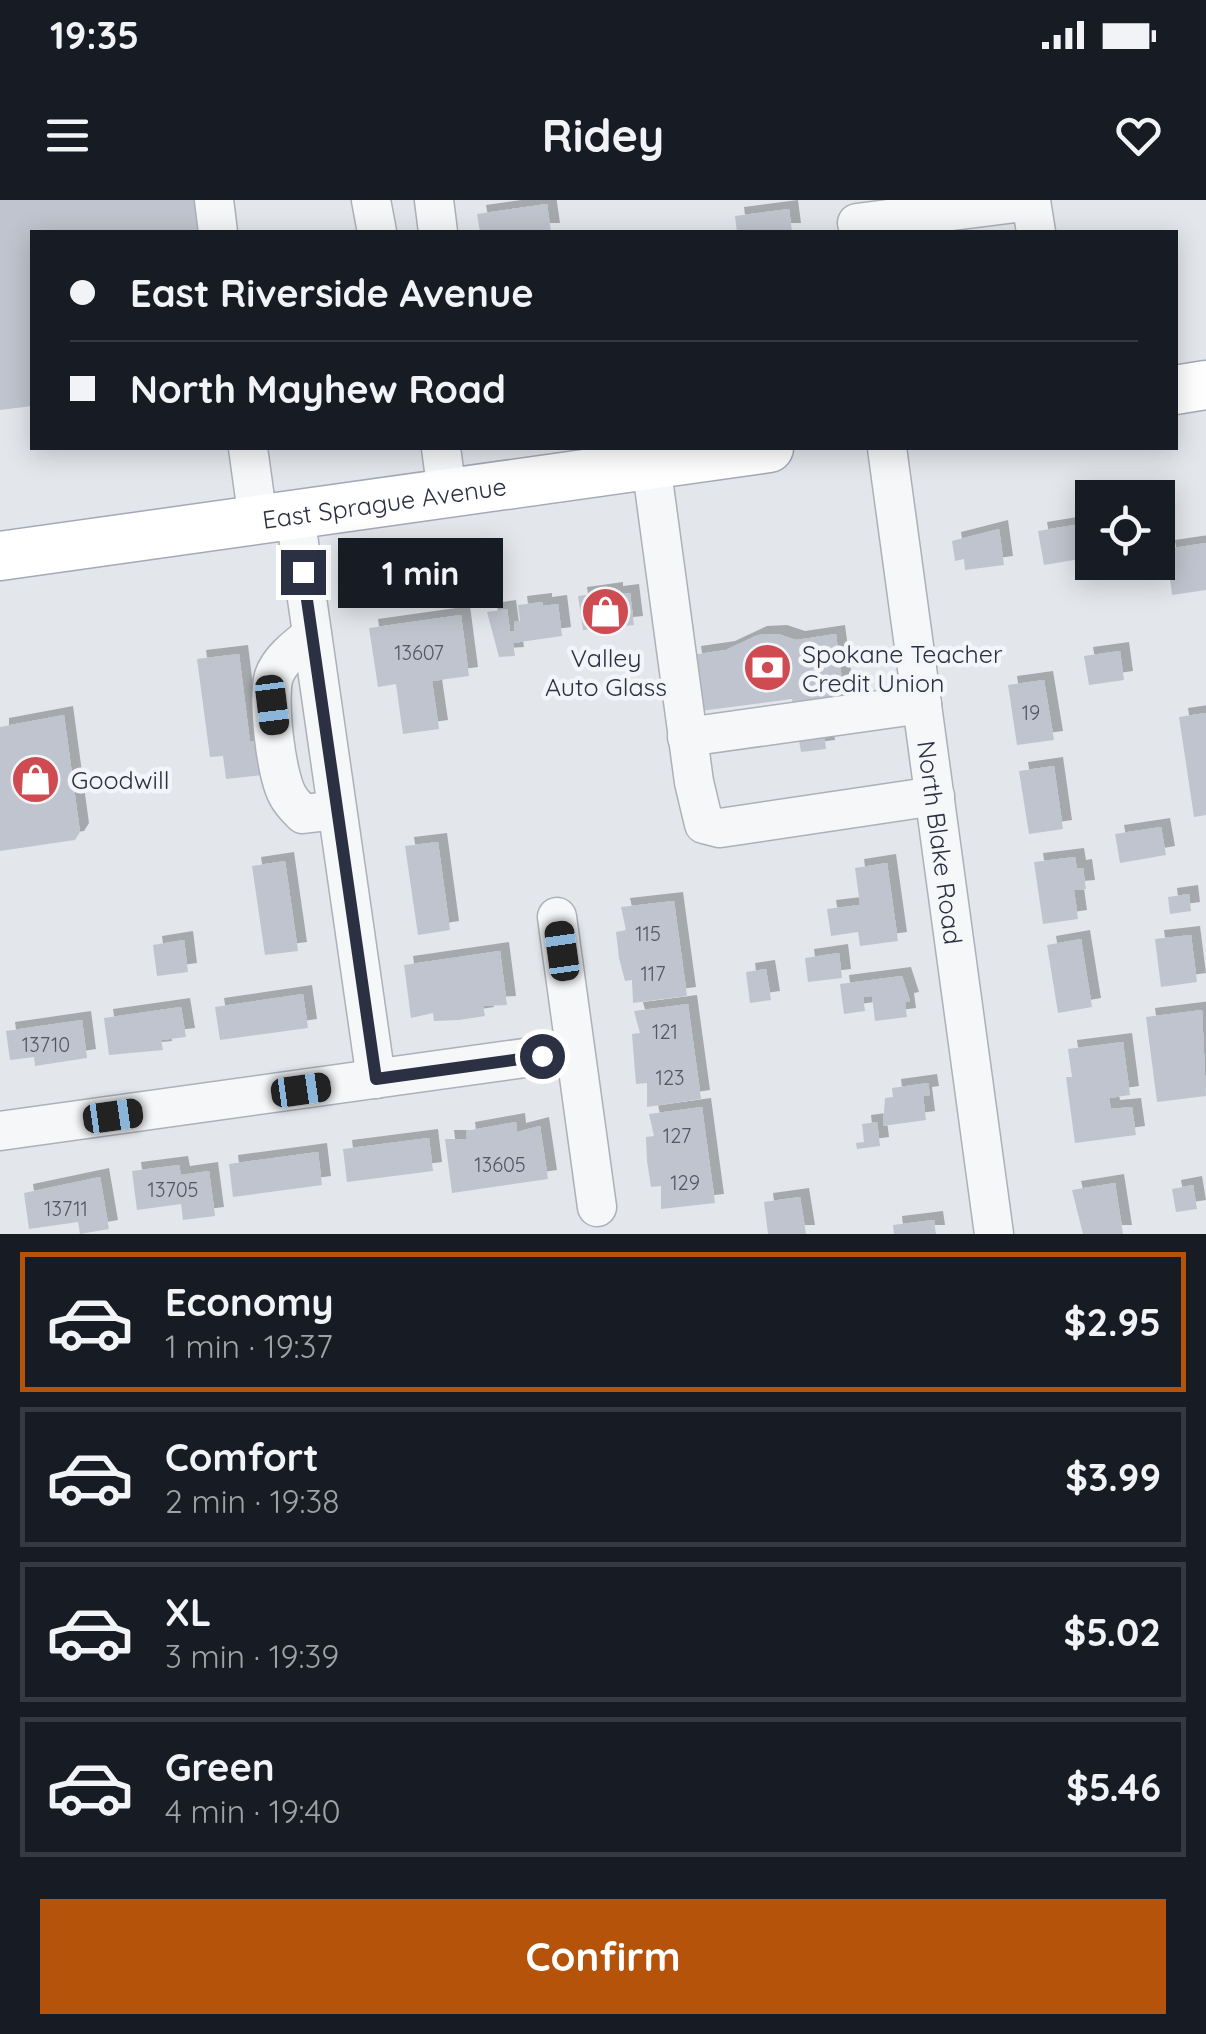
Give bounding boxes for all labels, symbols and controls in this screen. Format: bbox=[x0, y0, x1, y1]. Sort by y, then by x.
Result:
text: 19:35 bbox=[50, 11, 139, 59]
text: Ridey bbox=[542, 107, 664, 163]
icon: menu bbox=[40, 108, 95, 163]
icon: heart bbox=[1111, 108, 1166, 163]
text: East Riverside Avenue bbox=[130, 269, 534, 317]
text: North Mayhew Road bbox=[130, 365, 506, 413]
street label: East Sprague Avenue bbox=[260, 470, 508, 535]
map controls bbox=[1075, 480, 1175, 580]
button: locate bbox=[1075, 480, 1175, 580]
callout: 1 min bbox=[338, 537, 503, 607]
route end bbox=[281, 550, 326, 595]
text: 1 min bbox=[382, 553, 459, 593]
shop icon: Valley Auto Glass bbox=[580, 585, 632, 637]
place label: Spokane Teacher Credit Union bbox=[802, 638, 1003, 698]
house number: 13607 bbox=[394, 640, 444, 665]
bank icon: Spokane Teacher Credit Union bbox=[741, 641, 793, 693]
place label: Valley Auto Glass bbox=[545, 642, 667, 702]
car bbox=[253, 673, 291, 737]
house number: 19 bbox=[1022, 700, 1040, 725]
street label: North Blake Road bbox=[911, 738, 970, 946]
shop icon: Goodwill bbox=[10, 753, 62, 805]
place label: Goodwill bbox=[71, 764, 169, 795]
car bbox=[543, 919, 581, 983]
house number: 115 bbox=[635, 921, 661, 946]
house number: 117 bbox=[640, 961, 666, 986]
house number: 121 bbox=[652, 1019, 678, 1044]
house number: 13710 bbox=[22, 1032, 70, 1057]
route start bbox=[520, 1034, 565, 1079]
house number: 123 bbox=[656, 1065, 684, 1090]
car bbox=[269, 1071, 333, 1109]
car bbox=[81, 1097, 145, 1135]
house number: 127 bbox=[663, 1123, 691, 1148]
house number: 13605 bbox=[474, 1152, 526, 1177]
house number: 129 bbox=[670, 1170, 700, 1195]
house number: 13705 bbox=[148, 1177, 198, 1202]
house number: 13711 bbox=[44, 1196, 88, 1221]
icon: car bbox=[45, 1277, 135, 1367]
text: Economy bbox=[165, 1278, 334, 1326]
text: $2.95 bbox=[1064, 1298, 1161, 1346]
text: 1 min · 19:37 bbox=[165, 1326, 333, 1366]
icon: car bbox=[45, 1432, 135, 1522]
text: Comfort bbox=[165, 1433, 319, 1481]
text: $3.99 bbox=[1065, 1453, 1161, 1501]
text: 2 min · 19:38 bbox=[165, 1481, 339, 1521]
icon: car bbox=[45, 1587, 135, 1677]
text: XL bbox=[165, 1588, 211, 1636]
text: $5.02 bbox=[1064, 1608, 1161, 1656]
text: 3 min · 19:39 bbox=[165, 1636, 339, 1676]
icon: car bbox=[45, 1742, 135, 1832]
text: Green bbox=[165, 1743, 275, 1791]
text: $5.46 bbox=[1066, 1763, 1161, 1811]
text: 4 min · 19:40 bbox=[165, 1791, 340, 1831]
button: Confirm bbox=[40, 1899, 1166, 2014]

